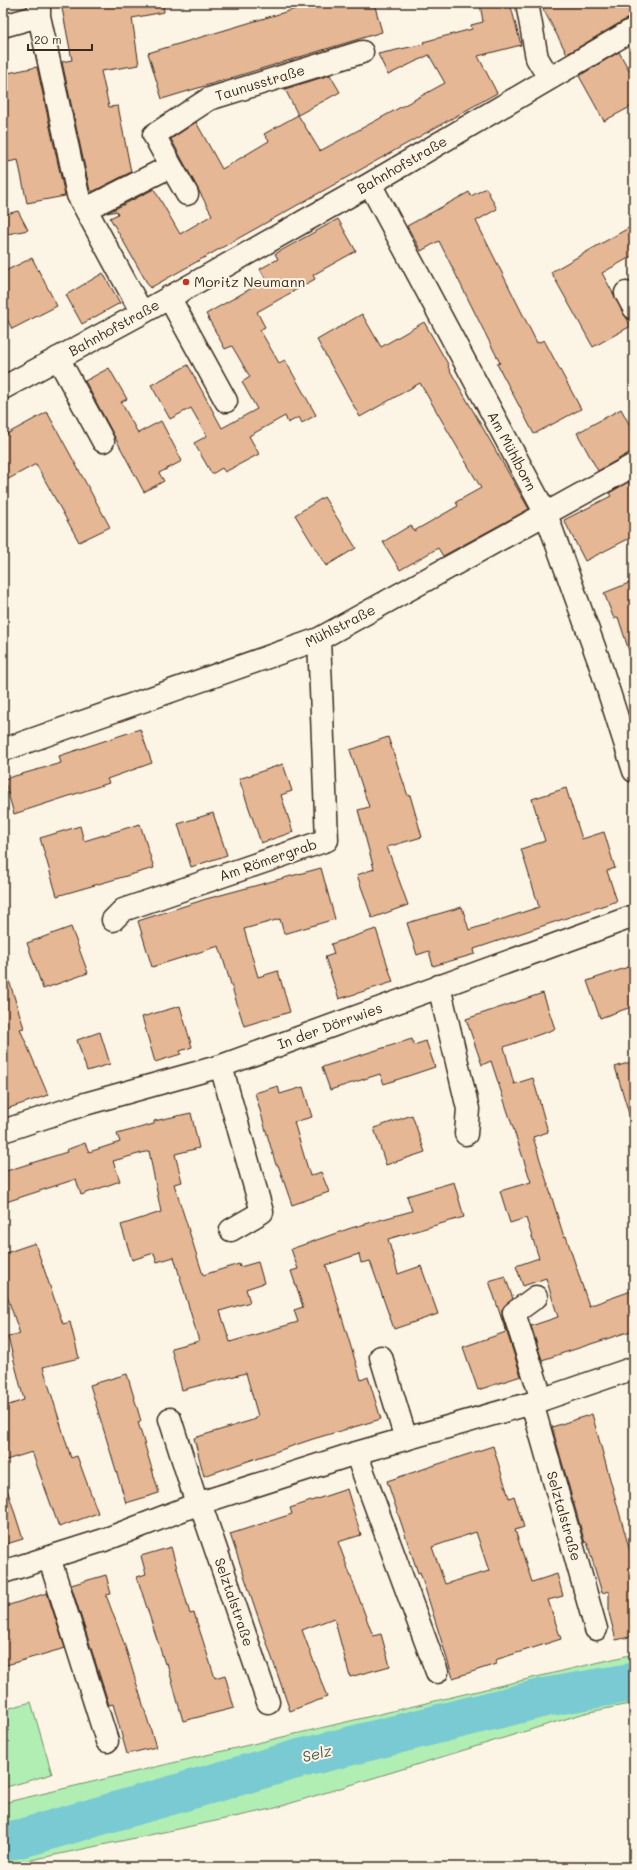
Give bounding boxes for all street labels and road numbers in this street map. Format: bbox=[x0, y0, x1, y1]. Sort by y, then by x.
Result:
street label: Taunusstraße bbox=[213, 60, 307, 105]
street label: Bahnhofstraße bbox=[353, 131, 450, 198]
street label: Bahnhofstraße bbox=[65, 295, 163, 360]
street label: Am Mühlborn bbox=[483, 408, 541, 494]
street label: Mühlstraße bbox=[301, 600, 378, 651]
street label: Am Römergrab bbox=[216, 834, 319, 885]
street label: In der Dörrwies bbox=[275, 998, 385, 1053]
street label: Selztalstraße bbox=[543, 1469, 586, 1563]
street label: Selztalstraße bbox=[210, 1555, 259, 1649]

